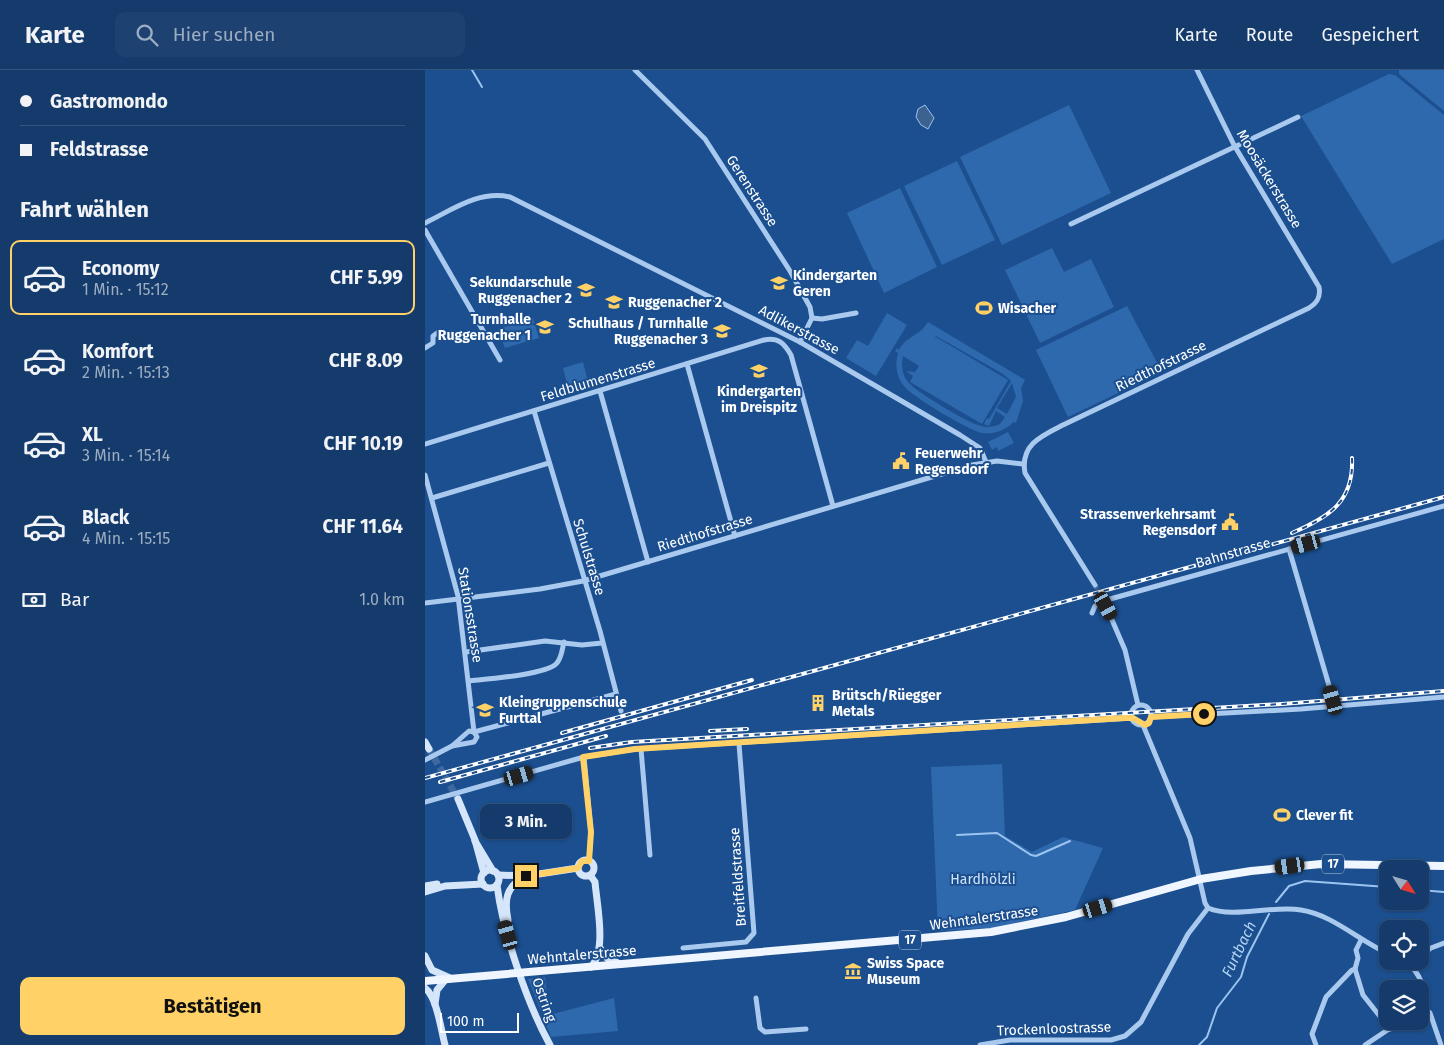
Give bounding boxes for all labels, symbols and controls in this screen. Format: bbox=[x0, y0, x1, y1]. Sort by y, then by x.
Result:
search box bbox=[115, 12, 465, 57]
text: Karte bbox=[25, 21, 85, 49]
icon: search bbox=[133, 21, 161, 49]
text: Hier suchen bbox=[173, 23, 275, 46]
text: Karte bbox=[1175, 24, 1218, 46]
text: Route bbox=[1246, 24, 1293, 46]
text: Gespeichert bbox=[1321, 24, 1419, 46]
text: Gastromondo bbox=[50, 90, 168, 113]
street label: Moosäckerstrasse bbox=[1233, 126, 1305, 232]
text: Feldstrasse bbox=[50, 138, 148, 161]
street label: Gerenstrasse bbox=[723, 152, 781, 230]
text: Fahrt wählen bbox=[20, 196, 149, 223]
icon: car bbox=[22, 255, 67, 300]
text: Economy bbox=[82, 257, 159, 280]
text: CHF 5.99 bbox=[330, 266, 403, 289]
place label: Kindergarten Geren bbox=[793, 267, 877, 300]
school or university icon: Kindergarten Geren bbox=[769, 273, 789, 293]
place label: Sekundarschule Ruggenacher 2 bbox=[470, 274, 572, 307]
text: 1 Min. · 15:12 bbox=[82, 280, 169, 299]
school or university icon: Sekundarschule Ruggenacher 2 bbox=[576, 280, 596, 300]
school or university icon: Ruggenacher 2 bbox=[604, 292, 624, 312]
place label: Ruggenacher 2 bbox=[628, 294, 722, 311]
sports icon: Wisacher bbox=[974, 298, 994, 318]
place label: Wisacher bbox=[998, 300, 1057, 317]
street label: Adlikerstrasse bbox=[756, 302, 842, 358]
place label: Turnhalle Ruggenacher 1 bbox=[438, 311, 531, 344]
place label: Schulhaus / Turnhalle Ruggenacher 3 bbox=[568, 315, 708, 348]
school or university icon: Turnhalle Ruggenacher 1 bbox=[535, 317, 555, 337]
school or university icon: Schulhaus / Turnhalle Ruggenacher 3 bbox=[712, 321, 732, 341]
street label: Riedthofstrasse bbox=[1113, 337, 1209, 395]
icon: car bbox=[22, 338, 67, 383]
text: Komfort bbox=[82, 340, 153, 363]
text: CHF 8.09 bbox=[329, 349, 403, 372]
street label: Feldblumenstrasse bbox=[538, 354, 658, 406]
school or university icon: Kindergarten im Dreispitz bbox=[749, 361, 769, 381]
text: 2 Min. · 15:13 bbox=[82, 363, 170, 382]
place label: Kindergarten im Dreispitz bbox=[717, 383, 801, 416]
icon: car bbox=[22, 421, 67, 466]
text: XL bbox=[82, 423, 103, 446]
text: CHF 10.19 bbox=[324, 432, 403, 455]
place label: Feuerwehr Regensdorf bbox=[915, 445, 990, 478]
text: 3 Min. · 15:14 bbox=[82, 446, 170, 465]
public building icon: Feuerwehr Regensdorf bbox=[891, 451, 911, 471]
icon: car bbox=[22, 504, 67, 549]
text: Black bbox=[82, 506, 129, 529]
place label: Strassenverkehrsamt Regensdorf bbox=[1080, 506, 1218, 539]
street label: Riedthofstrasse bbox=[655, 510, 755, 556]
public building icon: Strassenverkehrsamt Regensdorf bbox=[1220, 512, 1240, 532]
text: CHF 11.64 bbox=[323, 515, 403, 538]
street label: Schulstrasse bbox=[569, 517, 609, 597]
text: 4 Min. · 15:15 bbox=[82, 529, 170, 548]
car bbox=[1289, 533, 1322, 555]
street label: Bahnstrasse bbox=[1194, 534, 1272, 572]
street label: Stationsstrasse bbox=[454, 566, 486, 664]
icon: cash bbox=[20, 586, 48, 614]
text: Bar bbox=[60, 588, 89, 611]
car bbox=[1092, 589, 1119, 623]
text: 1.0 km bbox=[359, 590, 405, 609]
car bbox=[1321, 684, 1344, 716]
place label: Brütsch/Rüegger Metals bbox=[832, 687, 942, 720]
building icon: Brütsch/Rüegger Metals bbox=[808, 693, 828, 713]
place label: Kleingruppenschule Furttal bbox=[499, 694, 627, 727]
school or university icon: Kleingruppenschule Furttal bbox=[475, 700, 495, 720]
route start bbox=[1193, 703, 1215, 725]
car bbox=[502, 765, 535, 787]
callout: 3 Min. bbox=[480, 804, 572, 838]
sports icon: Clever fit bbox=[1272, 805, 1292, 825]
place label: Clever fit bbox=[1296, 807, 1354, 824]
text: 3 Min. bbox=[505, 812, 547, 831]
street label: Breitfeldstrasse bbox=[726, 827, 750, 927]
road number: 17 bbox=[1322, 854, 1344, 874]
car bbox=[1274, 856, 1305, 876]
north arrow bbox=[1379, 860, 1429, 910]
map controls bbox=[1379, 860, 1429, 1030]
route end bbox=[515, 865, 537, 887]
park label: Hardhölzli bbox=[950, 871, 1016, 888]
car bbox=[1081, 896, 1114, 920]
street label: Wehntalerstrasse bbox=[929, 902, 1039, 934]
water label: Furtbach bbox=[1218, 918, 1260, 980]
car bbox=[496, 919, 519, 951]
button: locate bbox=[1379, 920, 1429, 970]
road number: 17 bbox=[899, 930, 921, 950]
street label: Wehntalerstrasse bbox=[527, 942, 637, 968]
place label: Swiss Space Museum bbox=[867, 955, 945, 988]
museum icon: Swiss Space Museum bbox=[843, 961, 863, 981]
street label: Ostring bbox=[528, 975, 560, 1025]
button: Bestätigen bbox=[20, 977, 405, 1035]
button: layers bbox=[1379, 980, 1429, 1030]
scale bar bbox=[440, 1010, 519, 1033]
text: 100 m bbox=[447, 1013, 484, 1030]
street label: Trockenloostrasse bbox=[996, 1019, 1112, 1039]

